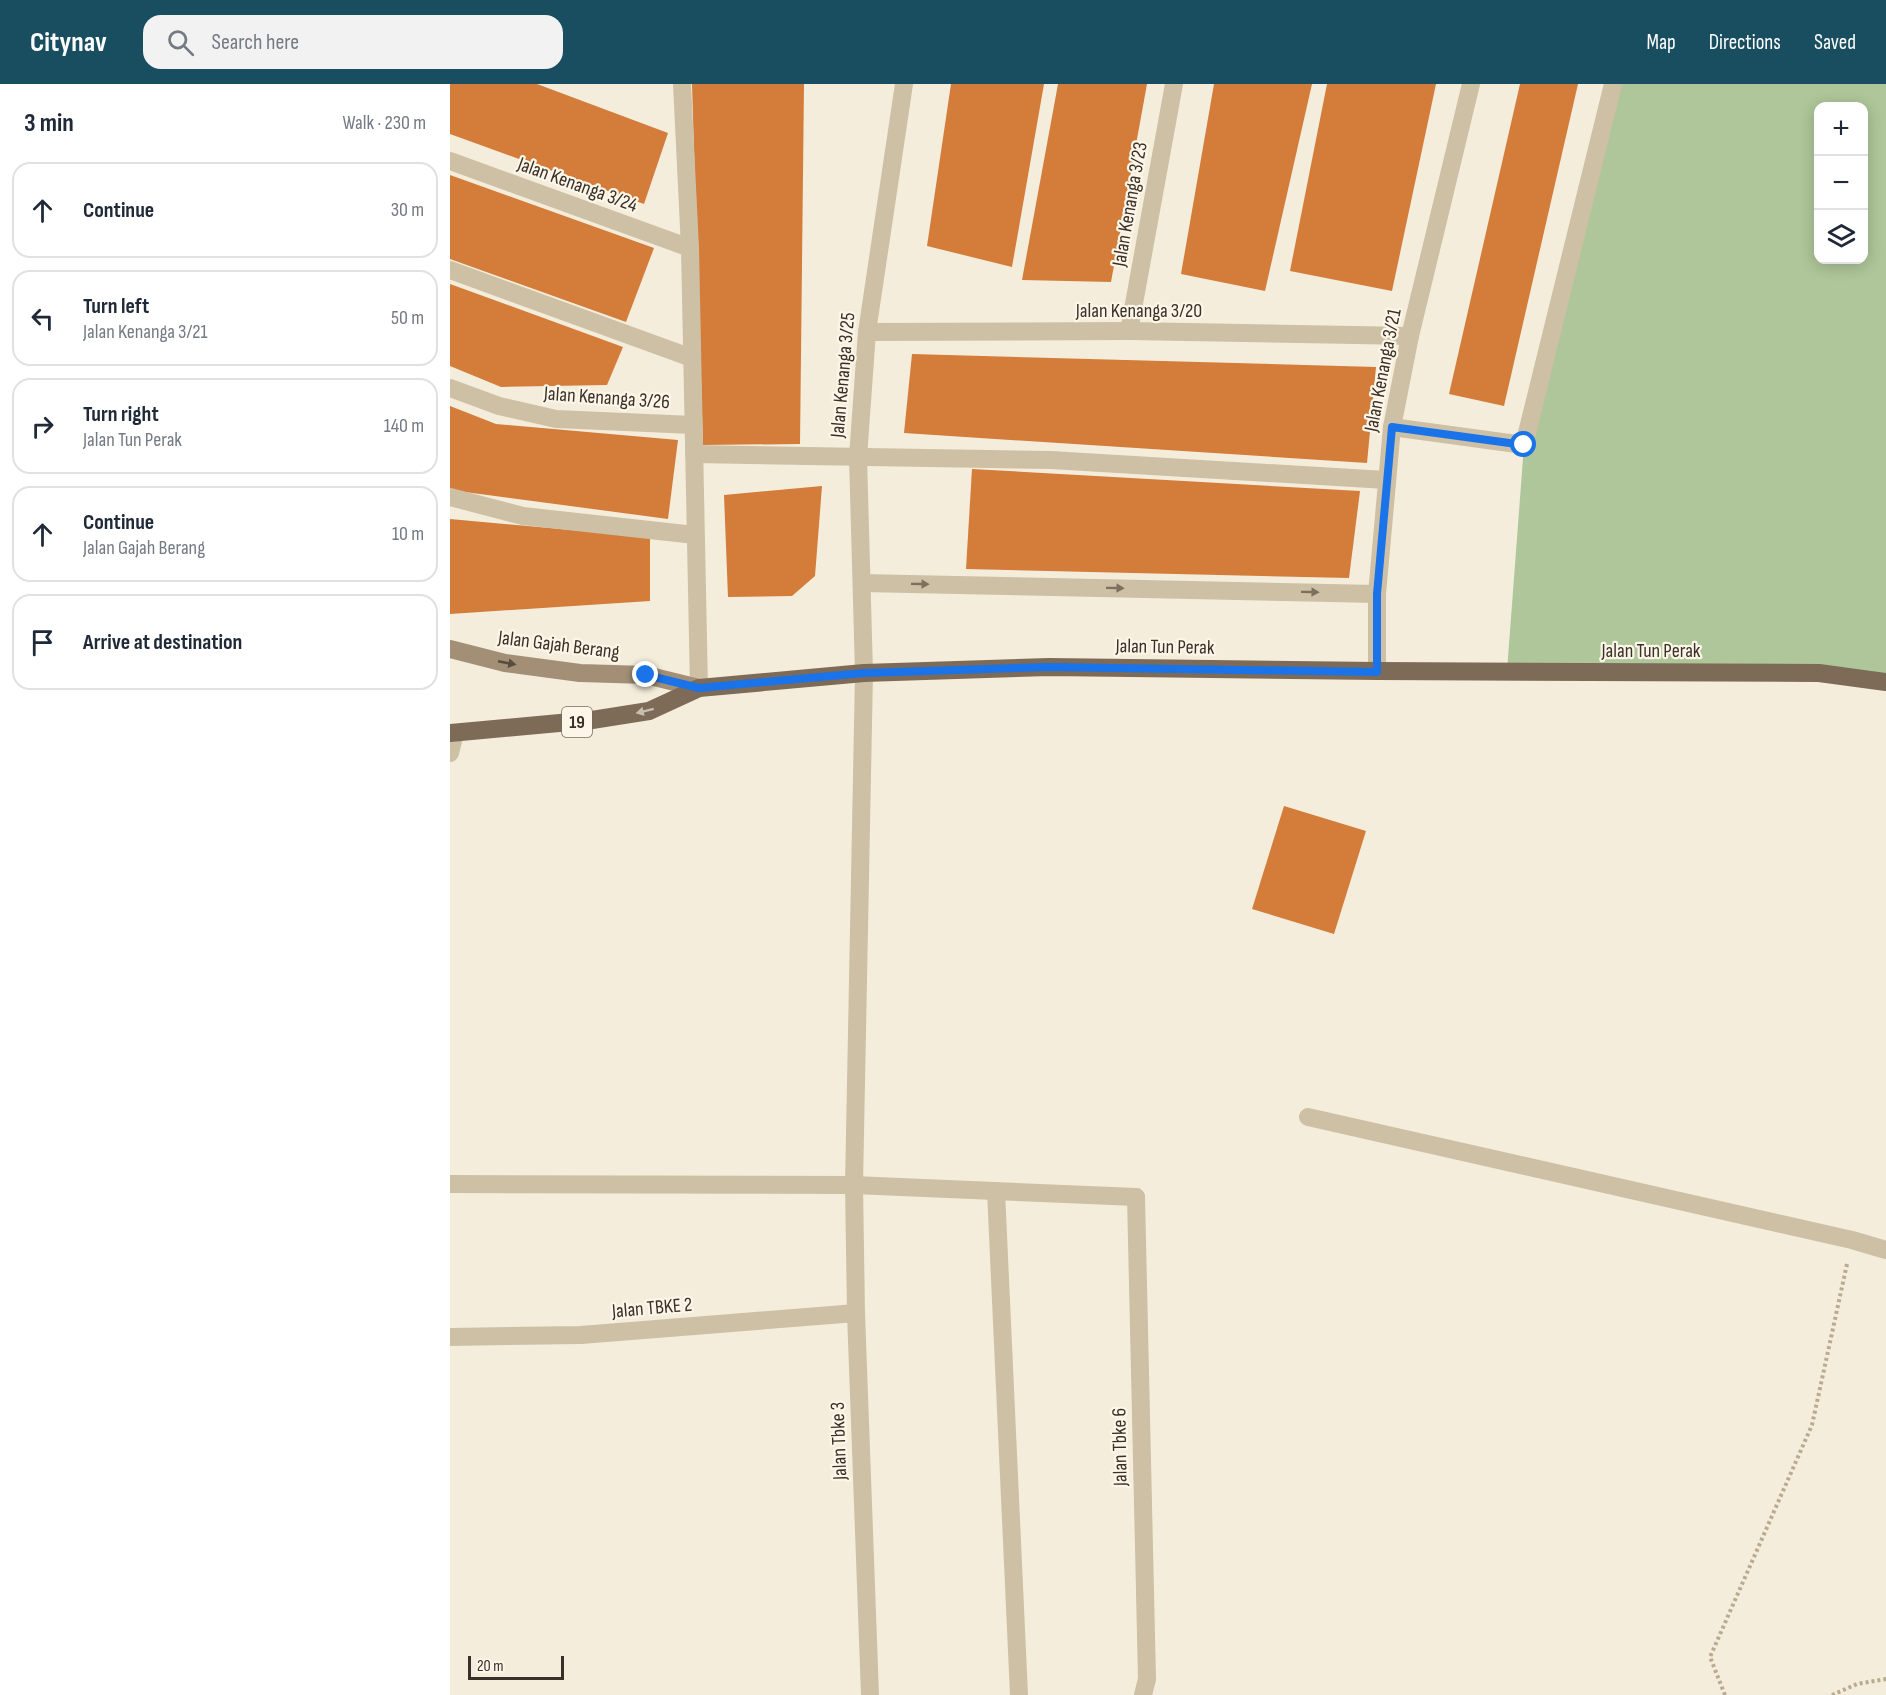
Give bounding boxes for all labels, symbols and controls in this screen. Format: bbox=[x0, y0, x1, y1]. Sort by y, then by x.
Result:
search box bbox=[143, 15, 563, 69]
text: Citynav bbox=[30, 26, 107, 59]
icon: search bbox=[164, 26, 197, 59]
text: Search here bbox=[212, 29, 299, 56]
text: Map bbox=[1646, 30, 1676, 55]
text: Directions bbox=[1709, 30, 1781, 55]
text: Saved bbox=[1814, 30, 1856, 55]
map controls bbox=[1814, 102, 1868, 264]
button: + bbox=[1814, 102, 1868, 156]
text: 3 min bbox=[24, 108, 74, 139]
text: Walk · 230 m bbox=[343, 111, 426, 135]
street label: Jalan Kenanga 3/23 bbox=[1107, 140, 1153, 269]
street label: Jalan Kenanga 3/24 bbox=[514, 152, 641, 218]
button: − bbox=[1814, 156, 1868, 210]
icon: ahead bbox=[26, 194, 59, 227]
text: Continue bbox=[83, 197, 154, 224]
text: 30 m bbox=[391, 198, 424, 222]
button: layers bbox=[1814, 210, 1868, 264]
text: Turn left bbox=[83, 293, 149, 320]
street label: Jalan Kenanga 3/20 bbox=[1075, 299, 1202, 323]
icon: left bbox=[26, 302, 59, 335]
text: 50 m bbox=[391, 306, 424, 330]
street label: Jalan Kenanga 3/21 bbox=[1359, 307, 1407, 435]
street label: Jalan Kenanga 3/25 bbox=[825, 311, 860, 440]
text: Jalan Kenanga 3/21 bbox=[83, 320, 208, 344]
street label: Jalan Kenanga 3/26 bbox=[542, 382, 671, 414]
text: Turn right bbox=[83, 401, 159, 428]
icon: right bbox=[26, 410, 59, 443]
text: 140 m bbox=[384, 414, 424, 438]
text: Jalan Tun Perak bbox=[83, 428, 182, 452]
route start bbox=[1510, 431, 1536, 457]
text: Continue bbox=[83, 509, 154, 536]
icon: ahead bbox=[26, 518, 59, 551]
text: 10 m bbox=[392, 522, 424, 546]
text: Jalan Gajah Berang bbox=[83, 536, 205, 560]
one-way arrow bbox=[911, 579, 930, 589]
one-way arrow bbox=[1106, 583, 1125, 593]
one-way arrow bbox=[1301, 587, 1320, 597]
icon: arrive bbox=[26, 626, 59, 659]
street label: Jalan Gajah Berang bbox=[496, 626, 621, 664]
text: Arrive at destination bbox=[83, 629, 242, 656]
street label: Jalan Tun Perak bbox=[1114, 634, 1215, 660]
street label: Jalan Tun Perak bbox=[1601, 639, 1701, 663]
one-way arrow bbox=[498, 659, 517, 668]
route end bbox=[632, 661, 658, 687]
one-way arrow bbox=[636, 706, 654, 716]
road number: 19 bbox=[562, 707, 592, 737]
street label: Jalan TBKE 2 bbox=[610, 1293, 693, 1324]
street label: Jalan Tbke 3 bbox=[826, 1402, 852, 1481]
street label: Jalan Tbke 6 bbox=[1107, 1408, 1133, 1487]
scale bar bbox=[468, 1653, 564, 1680]
text: 20 m bbox=[477, 1657, 504, 1676]

